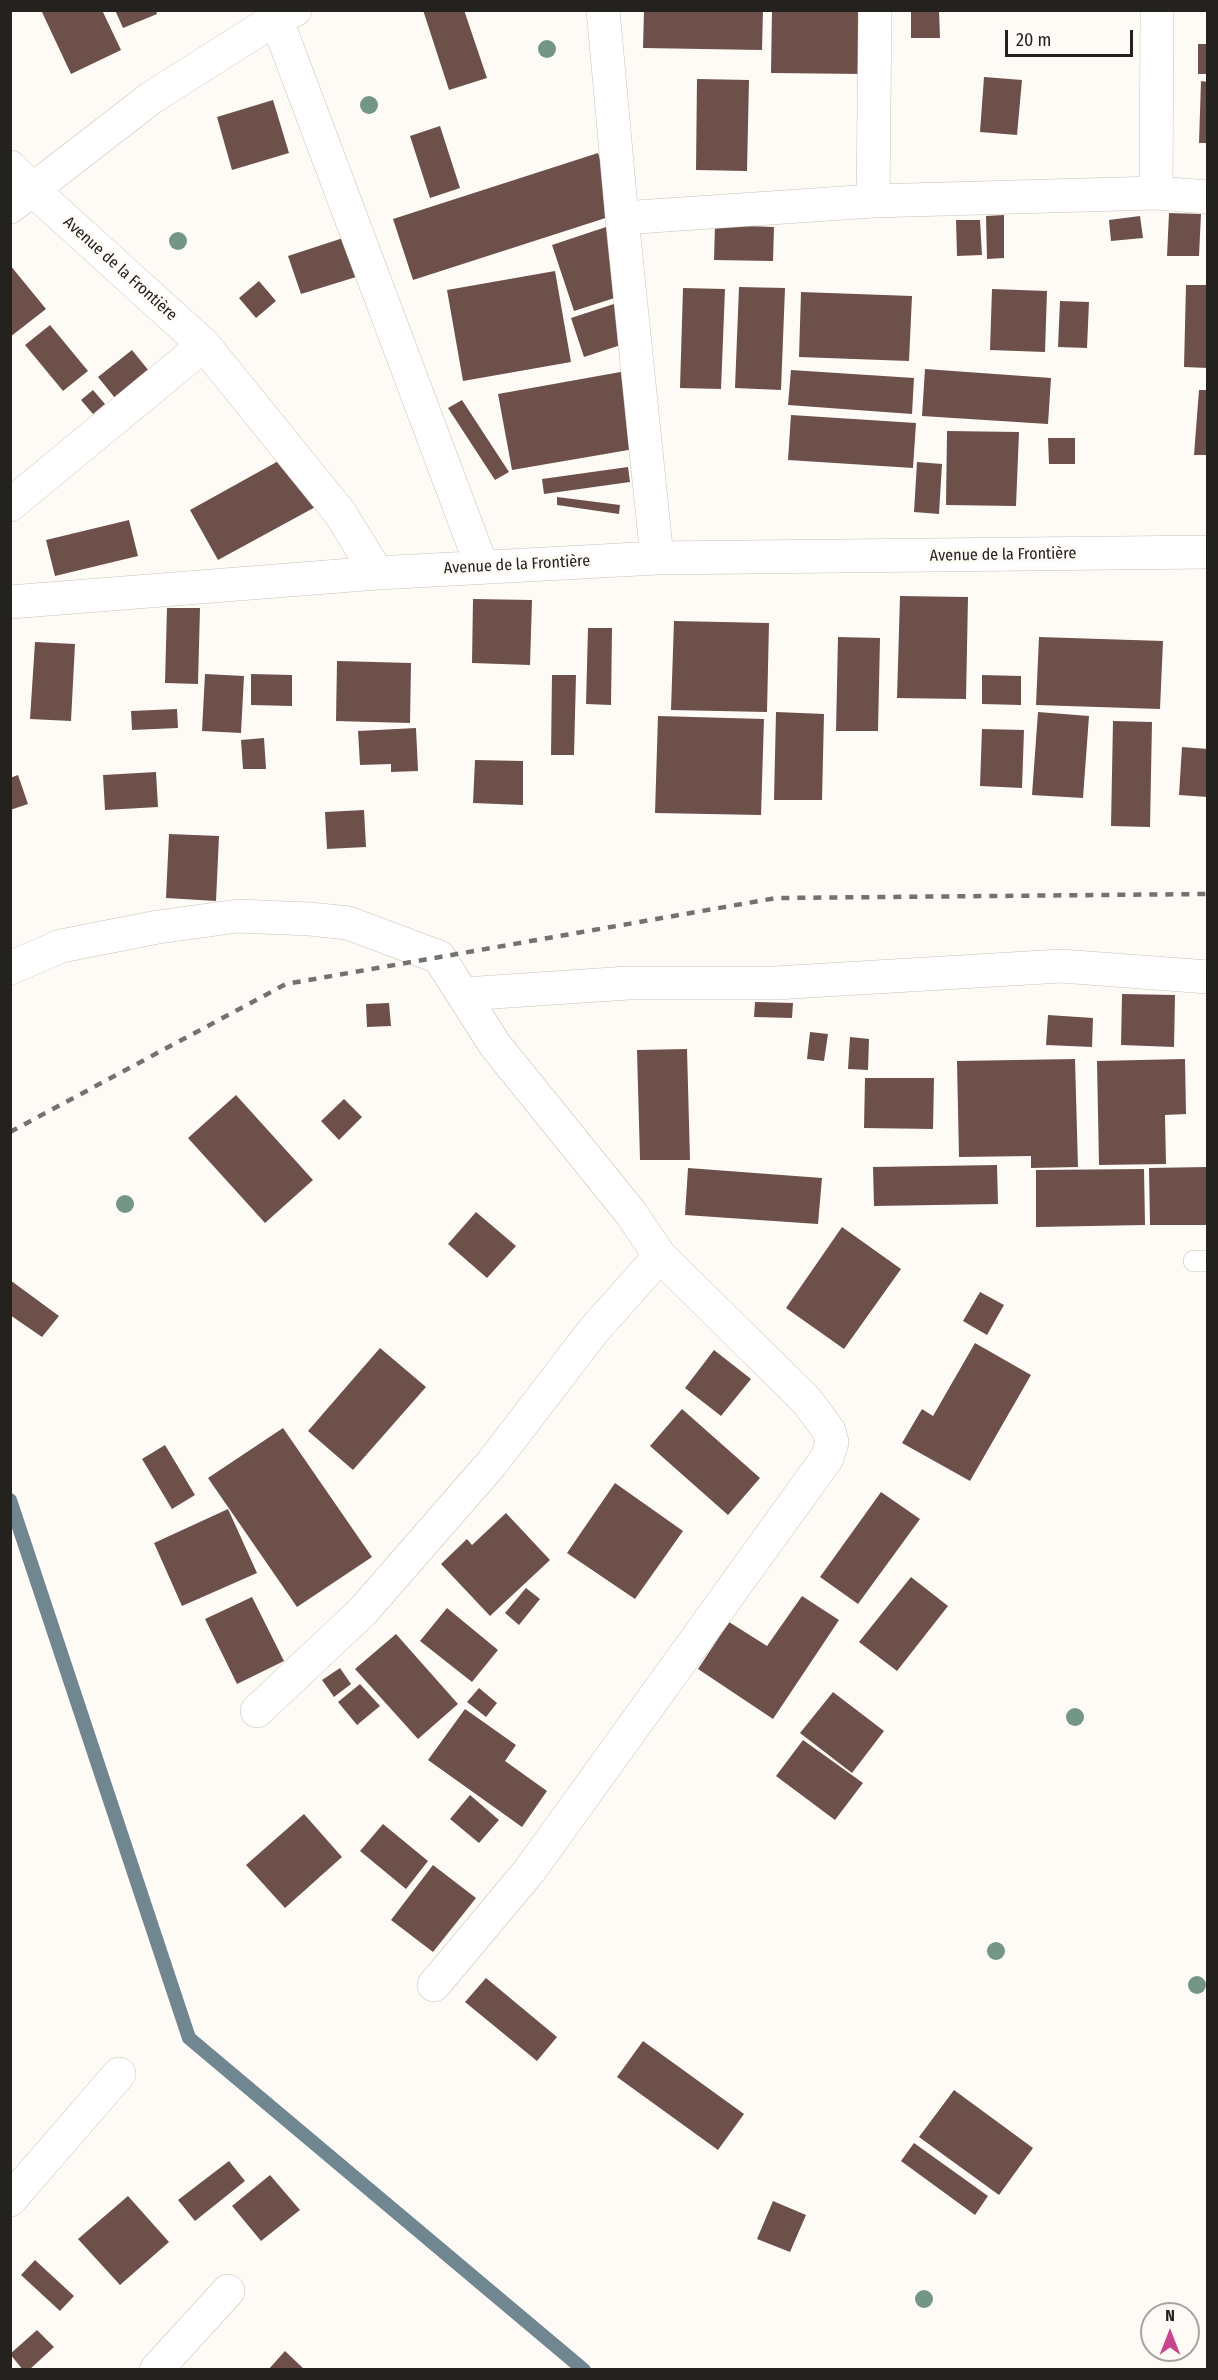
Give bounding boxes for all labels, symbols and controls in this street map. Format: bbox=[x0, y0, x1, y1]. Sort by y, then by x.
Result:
scale bar bbox=[1008, 18, 1136, 56]
text: 20 m bbox=[1016, 29, 1051, 51]
street label: Avenue de la Frontière bbox=[59, 213, 181, 325]
street label: Avenue de la Frontière bbox=[930, 544, 1076, 566]
street label: Avenue de la Frontière bbox=[443, 552, 591, 578]
north arrow bbox=[1140, 2302, 1200, 2362]
text: N bbox=[1165, 2306, 1175, 2325]

